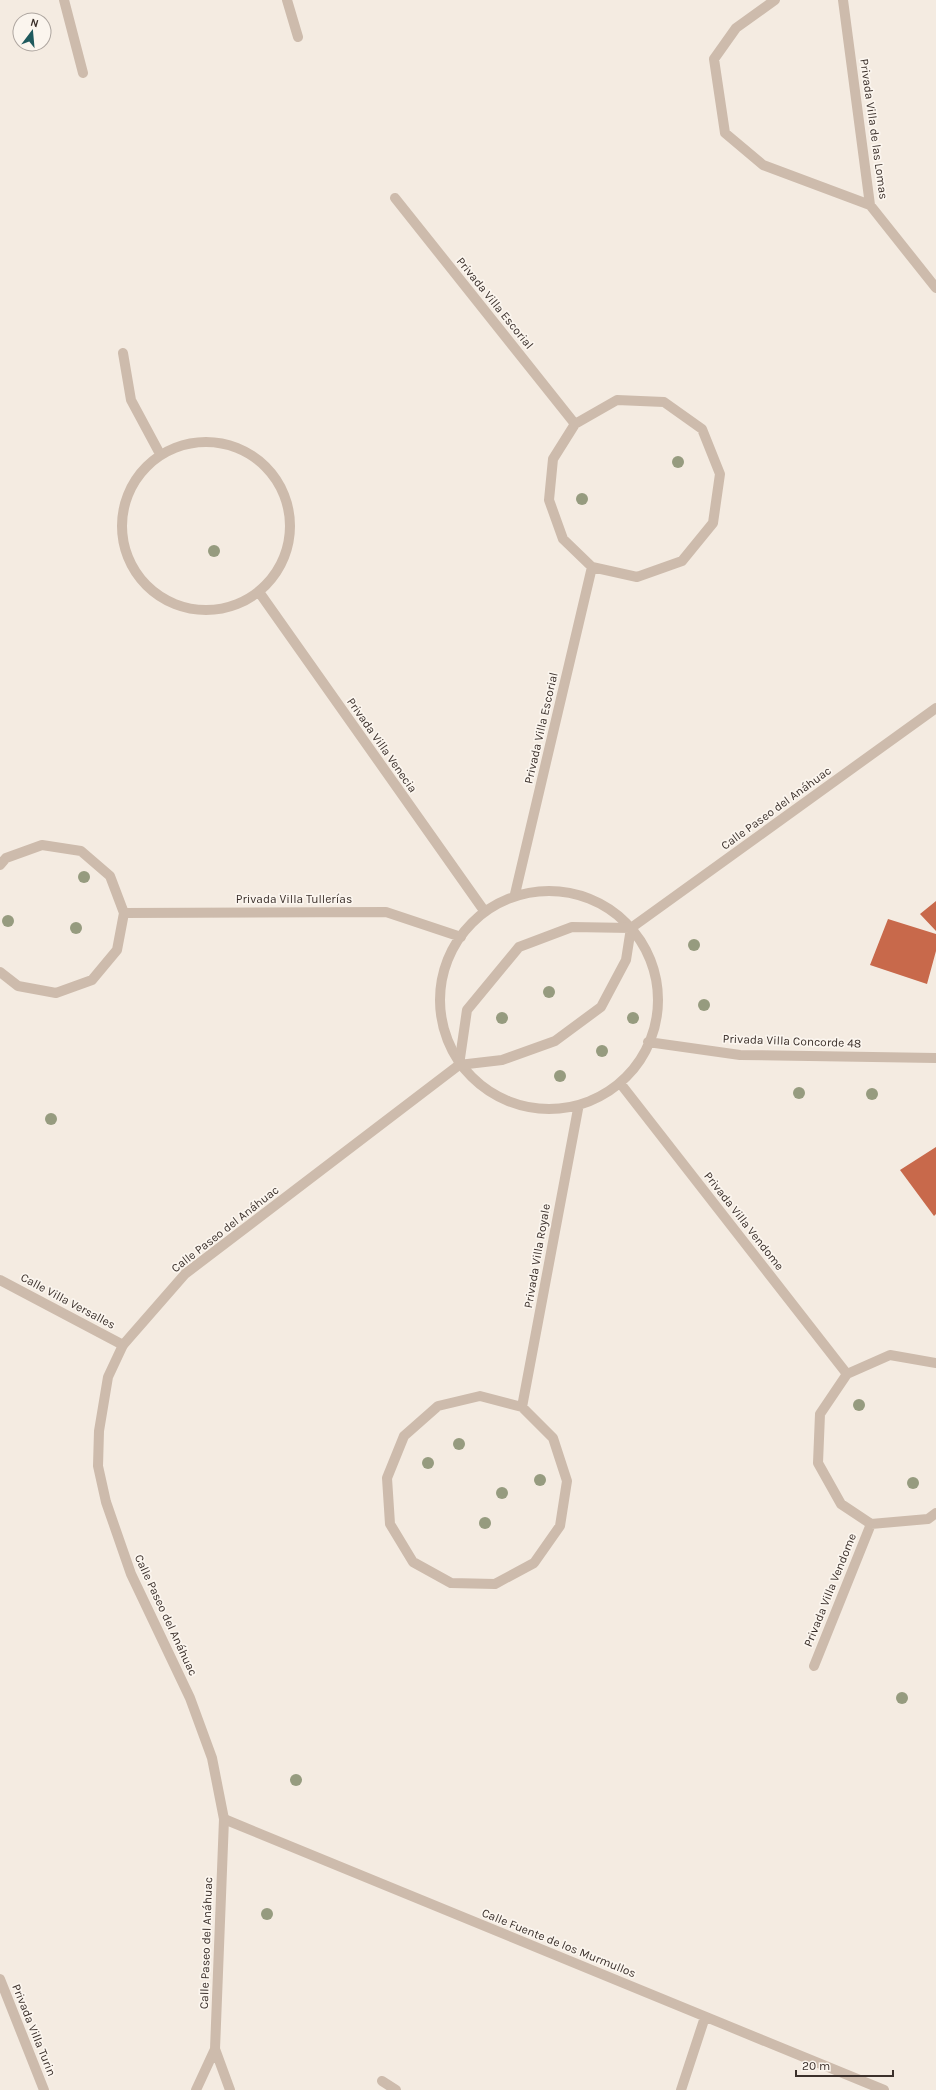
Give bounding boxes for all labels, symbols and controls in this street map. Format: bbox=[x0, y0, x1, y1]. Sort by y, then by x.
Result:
north arrow bbox=[12, 12, 52, 52]
text: N bbox=[29, 16, 40, 30]
street label: Privada Villa de las Lomas bbox=[857, 58, 891, 200]
street label: Privada Villa Escorial bbox=[454, 254, 536, 352]
street label: Privada Villa Escorial bbox=[521, 671, 561, 785]
street label: Privada Villa Venecia bbox=[344, 695, 420, 795]
street label: Calle Paseo del Anáhuac bbox=[718, 763, 834, 853]
street label: Privada Villa Tullerías bbox=[236, 892, 352, 906]
street label: Privada Villa Concorde 48 bbox=[722, 1032, 862, 1050]
street label: Privada Villa Vendome bbox=[701, 1169, 787, 1273]
street label: Calle Paseo del Anáhuac bbox=[169, 1183, 281, 1275]
street label: Privada Villa Royale bbox=[521, 1203, 553, 1309]
street label: Calle Villa Versalles bbox=[18, 1270, 118, 1332]
street label: Privada Villa Vendome bbox=[801, 1531, 859, 1649]
street label: Calle Paseo del Anáhuac bbox=[132, 1552, 200, 1678]
street label: Calle Paseo del Anáhuac bbox=[197, 1877, 215, 2009]
street label: Calle Fuente de los Murmullos bbox=[480, 1906, 638, 1980]
street label: Privada Villa Turin bbox=[9, 1982, 59, 2078]
scale bar bbox=[796, 2052, 893, 2078]
text: 20 m bbox=[802, 2059, 830, 2073]

